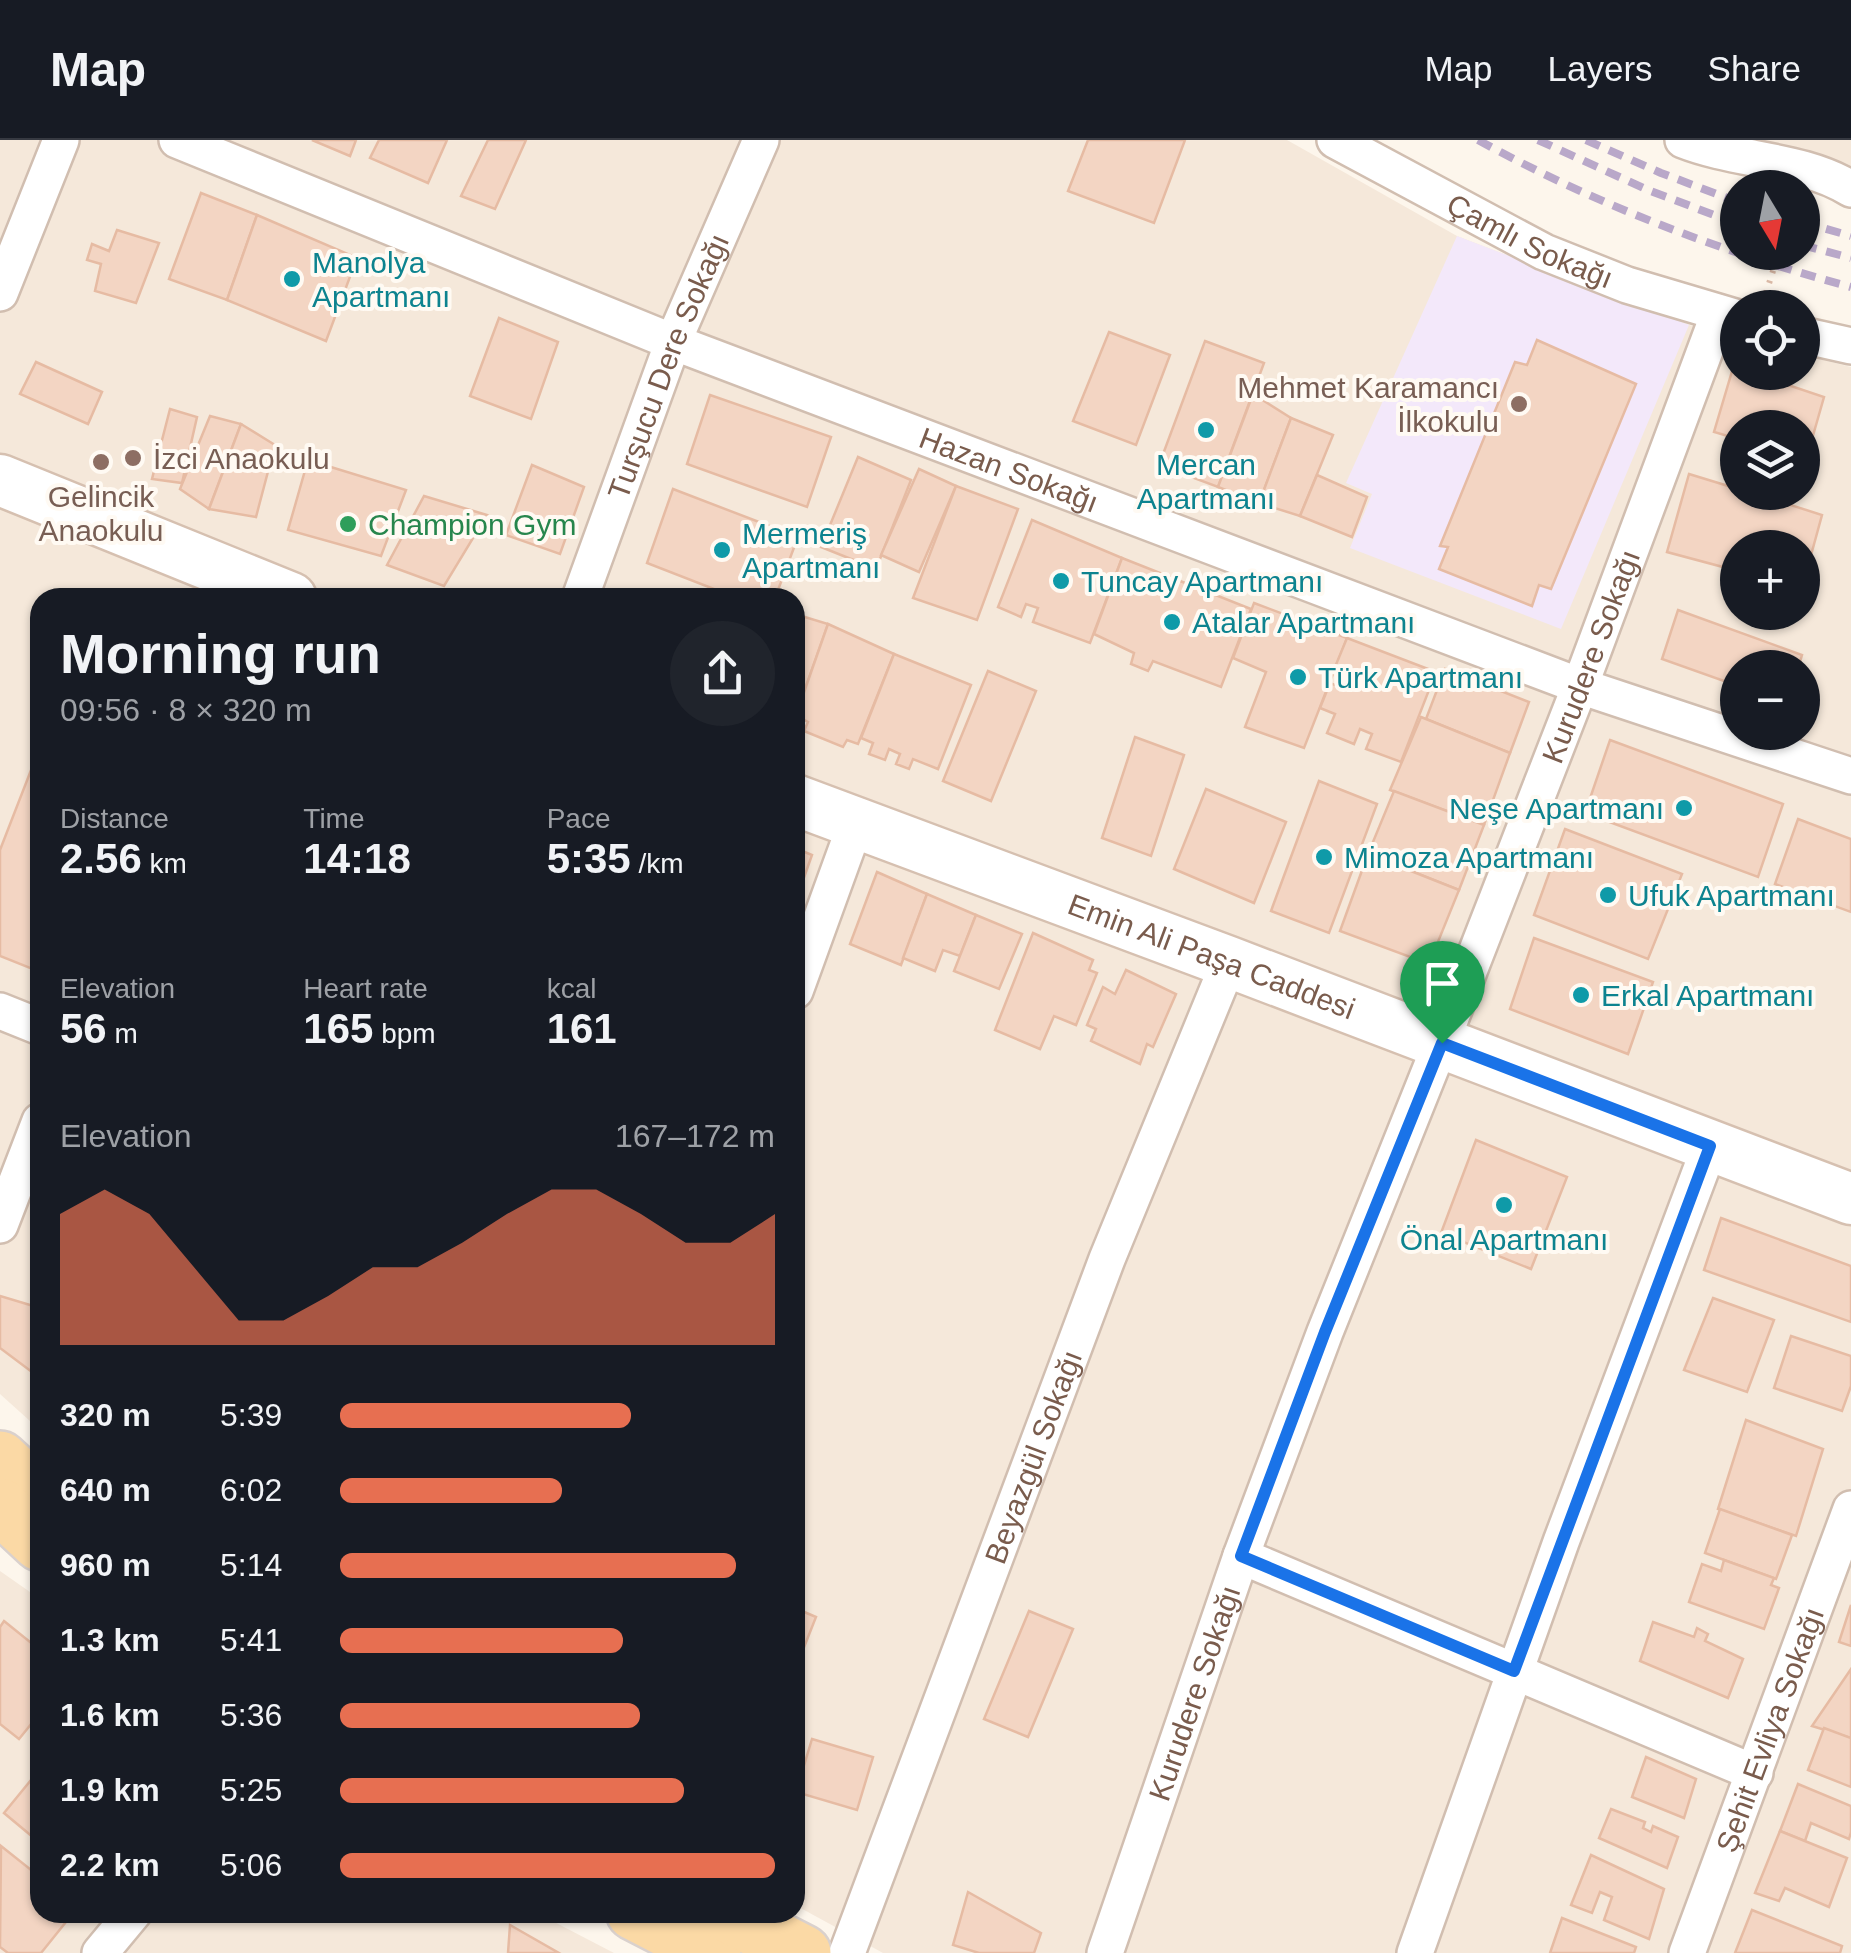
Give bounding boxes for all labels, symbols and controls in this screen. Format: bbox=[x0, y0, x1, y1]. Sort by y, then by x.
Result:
text: Map bbox=[50, 43, 146, 96]
text: Map bbox=[1424, 49, 1493, 88]
text: Layers bbox=[1548, 49, 1653, 88]
text: Share bbox=[1708, 49, 1801, 88]
north arrow bbox=[1720, 170, 1820, 270]
map controls bbox=[1720, 170, 1820, 750]
street label: Çamlı Sokağı bbox=[1442, 187, 1618, 294]
street label: Turşucu Dere Sokağı bbox=[601, 228, 735, 503]
place label: Manolya Apartmanı bbox=[312, 246, 450, 313]
marker: Manolya Apartmanı bbox=[281, 268, 303, 290]
button: locate bbox=[1720, 290, 1820, 390]
place label: Mehmet Karamancı İlkokulu bbox=[1237, 371, 1499, 438]
marker: Mehmet Karamancı İlkokulu bbox=[1508, 393, 1530, 415]
button: layers bbox=[1720, 410, 1820, 510]
marker: Mercan Apartmanı bbox=[1195, 419, 1217, 441]
street label: Hazan Sokağı bbox=[915, 421, 1103, 518]
place label: İzci Anaokulu bbox=[153, 442, 330, 475]
marker: İzci Anaokulu bbox=[122, 447, 144, 469]
place label: Mercan Apartmanı bbox=[1137, 448, 1275, 515]
marker: Gelincik Anaokulu bbox=[90, 451, 112, 473]
place label: Gelincik Anaokulu bbox=[38, 480, 164, 547]
place label: Champion Gym bbox=[368, 508, 576, 541]
marker: Champion Gym bbox=[337, 513, 359, 535]
place label: Mermeriş Apartmanı bbox=[742, 517, 880, 584]
button: + bbox=[1720, 530, 1820, 630]
marker: Mermeriş Apartmanı bbox=[711, 539, 733, 561]
street label: Kurudere Sokağı bbox=[1535, 545, 1646, 767]
place label: Tuncay Apartmanı bbox=[1081, 565, 1323, 598]
marker: Tuncay Apartmanı bbox=[1050, 570, 1072, 592]
place label: Atalar Apartmanı bbox=[1192, 606, 1415, 639]
marker: Atalar Apartmanı bbox=[1161, 611, 1183, 633]
button: share bbox=[670, 621, 775, 726]
text: Morning run bbox=[60, 623, 381, 685]
button: − bbox=[1720, 650, 1820, 750]
place label: Türk Apartmanı bbox=[1318, 661, 1523, 694]
marker: Türk Apartmanı bbox=[1287, 666, 1309, 688]
text: 09:56 · 8 × 320 m bbox=[60, 692, 312, 728]
place label: Neşe Apartmanı bbox=[1449, 792, 1664, 825]
marker: Neşe Apartmanı bbox=[1673, 797, 1695, 819]
text: Distance bbox=[60, 803, 169, 834]
text: Time bbox=[303, 803, 365, 834]
text: Pace bbox=[547, 803, 610, 834]
text: 2.56 bbox=[60, 835, 142, 882]
text: 14:18 bbox=[303, 835, 411, 882]
text: 5:35 bbox=[547, 835, 631, 882]
place label: Mimoza Apartmanı bbox=[1344, 841, 1594, 874]
marker: Mimoza Apartmanı bbox=[1313, 846, 1335, 868]
text: km bbox=[142, 848, 187, 879]
text: /km bbox=[631, 848, 684, 879]
place label: Ufuk Apartmanı bbox=[1628, 879, 1835, 912]
marker: Ufuk Apartmanı bbox=[1597, 884, 1619, 906]
street label: Emin Ali Paşa Caddesi bbox=[1064, 887, 1360, 1025]
pin bbox=[1400, 941, 1485, 1044]
icon: arrive bbox=[1415, 956, 1470, 1011]
text: Elevation bbox=[60, 973, 175, 1004]
text: Heart rate bbox=[303, 973, 428, 1004]
text: kcal bbox=[547, 973, 596, 1004]
place label: Erkal Apartmanı bbox=[1601, 979, 1814, 1012]
marker: Erkal Apartmanı bbox=[1570, 984, 1592, 1006]
text: 56 bbox=[60, 1005, 107, 1052]
text: 165 bbox=[303, 1005, 373, 1052]
text: 161 bbox=[547, 1005, 617, 1052]
text: m bbox=[107, 1018, 138, 1049]
text: bpm bbox=[373, 1018, 436, 1049]
text: Elevation bbox=[60, 1118, 192, 1154]
text: 167–172 m bbox=[615, 1118, 775, 1154]
marker: Önal Apartmanı bbox=[1493, 1194, 1515, 1216]
place label: Önal Apartmanı bbox=[1400, 1223, 1608, 1256]
street label: Beyazgül Sokağı bbox=[978, 1345, 1088, 1568]
text: 320 m bbox=[60, 1397, 151, 1433]
text: 5:39 bbox=[220, 1397, 282, 1433]
text: 640 m bbox=[60, 1472, 151, 1508]
text: 6:02 bbox=[220, 1472, 282, 1508]
text: 960 m bbox=[60, 1547, 151, 1583]
text: 5:14 bbox=[220, 1547, 282, 1583]
street label: Kurudere Sokağı bbox=[1142, 1581, 1246, 1805]
street label: Şehit Evliya Sokağı bbox=[1709, 1603, 1830, 1857]
text: 1.3 km bbox=[60, 1622, 160, 1658]
text: 5:41 bbox=[220, 1622, 282, 1658]
text: 1.6 km bbox=[60, 1697, 160, 1733]
text: 5:36 bbox=[220, 1697, 282, 1733]
text: 1.9 km bbox=[60, 1772, 160, 1808]
text: 5:25 bbox=[220, 1772, 282, 1808]
text: 2.2 km bbox=[60, 1847, 160, 1883]
text: 5:06 bbox=[220, 1847, 282, 1883]

